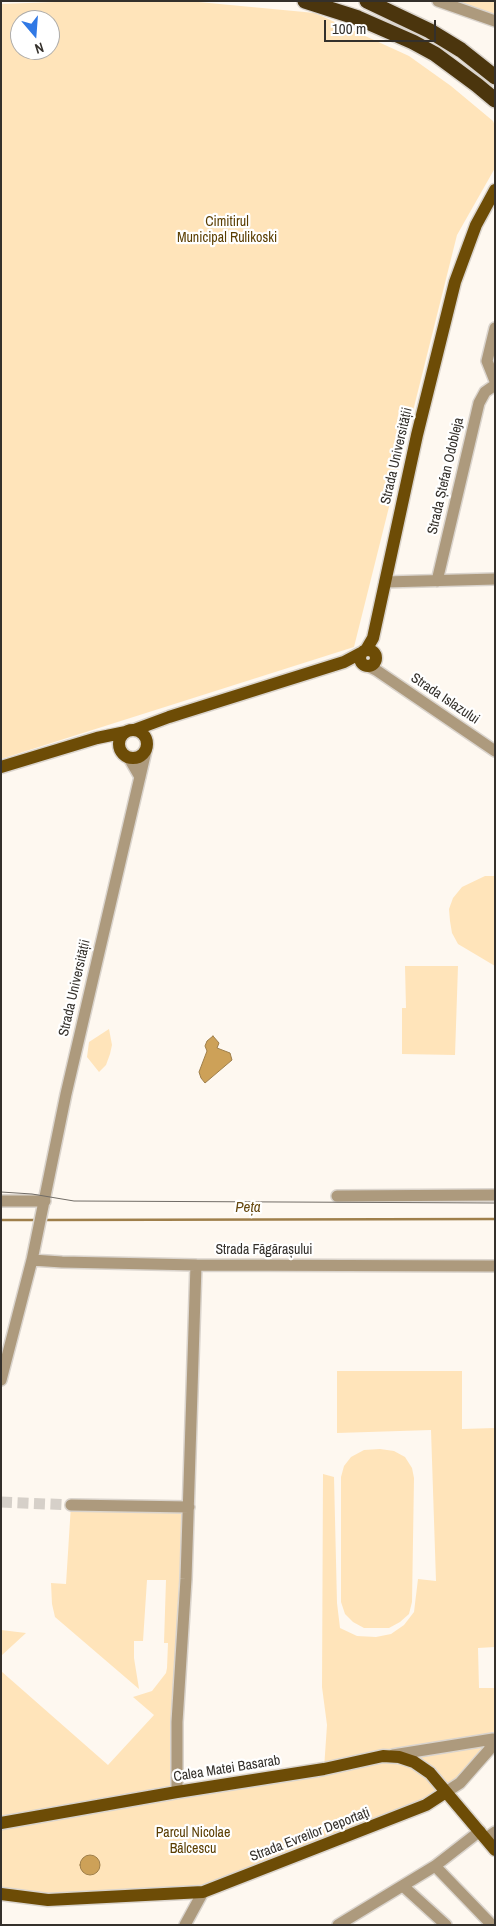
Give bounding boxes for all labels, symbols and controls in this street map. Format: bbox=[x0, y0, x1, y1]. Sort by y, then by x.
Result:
north arrow bbox=[10, 10, 60, 60]
scale bar bbox=[326, 10, 438, 42]
text: 100 m bbox=[332, 18, 366, 39]
text: N bbox=[33, 38, 46, 58]
park label: Cimitirul Municipal Rulikoski bbox=[177, 214, 277, 246]
street label: Strada Universității bbox=[378, 406, 416, 506]
street label: Strada Ștefan Odobleja bbox=[424, 416, 468, 536]
street label: Strada Islazului bbox=[408, 670, 482, 728]
street label: Strada Universității bbox=[56, 938, 94, 1038]
water label: Peța bbox=[235, 1199, 261, 1217]
street label: Strada Făgărașului bbox=[215, 1242, 313, 1258]
street label: Calea Matei Basarab bbox=[172, 1752, 282, 1786]
street label: Strada Evreilor Deportaţi bbox=[248, 1804, 372, 1866]
park label: Parcul Nicolae Bălcescu bbox=[156, 1825, 230, 1858]

